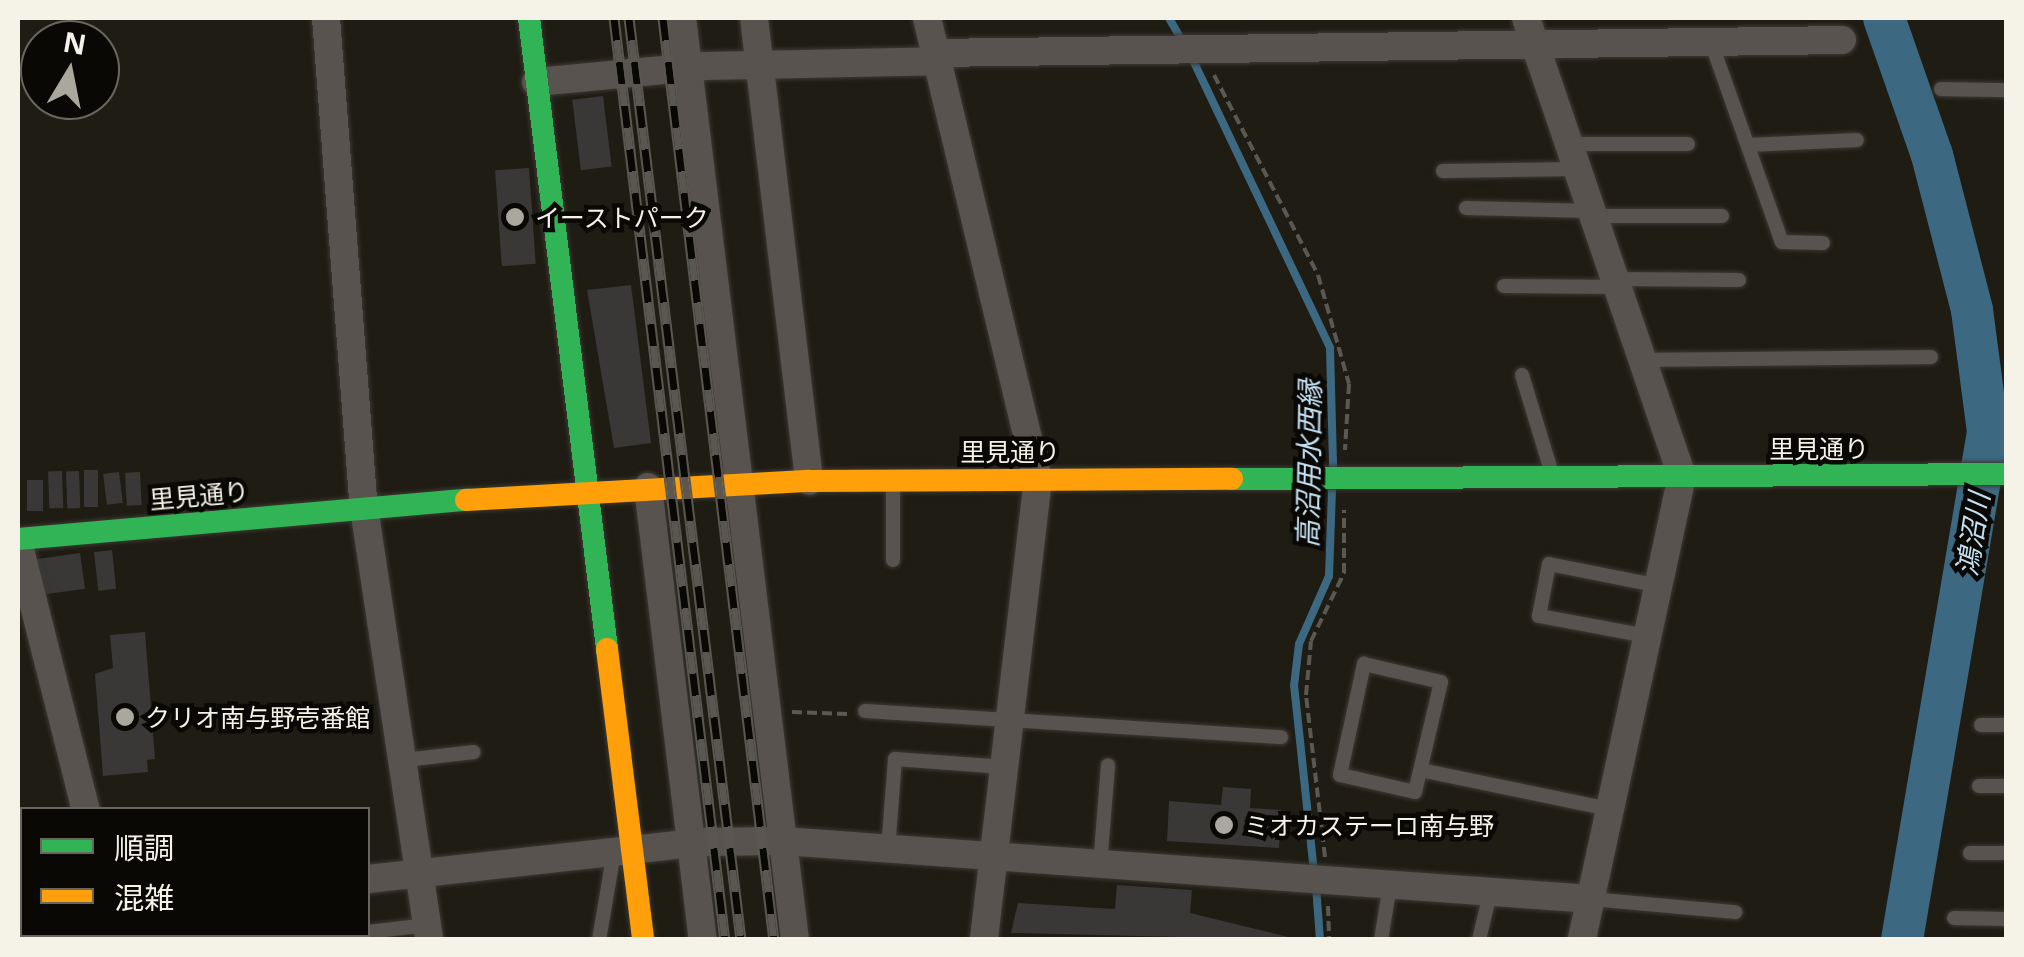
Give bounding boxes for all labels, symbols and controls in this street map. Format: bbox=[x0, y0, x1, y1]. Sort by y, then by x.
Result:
north arrow bbox=[20, 20, 120, 120]
text: N bbox=[60, 22, 89, 63]
place label: イーストパーク bbox=[535, 202, 710, 232]
marker: イーストパーク bbox=[504, 206, 526, 228]
water label: 高沼用水西縁 bbox=[1290, 380, 1326, 548]
street label: 里見通り bbox=[1769, 433, 1869, 463]
street label: 里見通り bbox=[960, 436, 1060, 466]
street label: 里見通り bbox=[148, 476, 250, 514]
water label: 鴻沼川 bbox=[1949, 490, 1995, 578]
place label: クリオ南与野壱番館 bbox=[145, 702, 370, 732]
marker: クリオ南与野壱番館 bbox=[114, 706, 136, 728]
legend bbox=[20, 807, 370, 937]
place label: ミオカステーロ南与野 bbox=[1244, 810, 1494, 840]
marker: ミオカステーロ南与野 bbox=[1213, 814, 1235, 836]
text: 順調 bbox=[114, 827, 174, 868]
text: 混雑 bbox=[114, 877, 174, 918]

